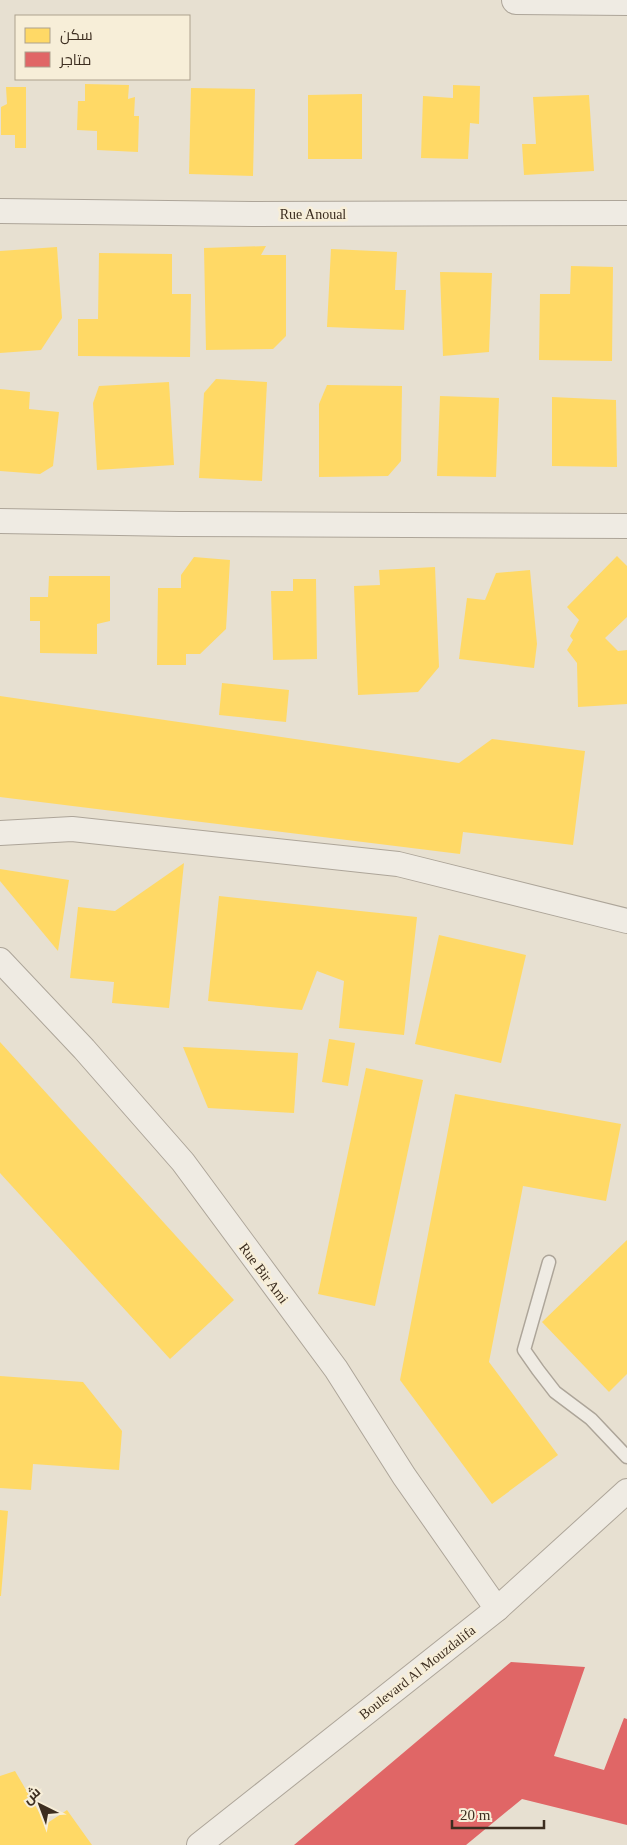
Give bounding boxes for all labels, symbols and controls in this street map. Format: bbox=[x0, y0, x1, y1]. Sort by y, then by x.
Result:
legend bbox=[15, 15, 190, 80]
text: سكن bbox=[60, 27, 93, 45]
text: متاجر bbox=[59, 52, 91, 69]
street label: Rue Anoual bbox=[280, 207, 346, 222]
street label: Rue Bir Ami bbox=[236, 1240, 291, 1306]
street label: Boulevard Al Mouzdalifa bbox=[356, 1622, 479, 1722]
north arrow bbox=[15, 1780, 65, 1830]
text: ش bbox=[19, 1783, 44, 1808]
scale bar bbox=[452, 1798, 544, 1830]
text: 20 m bbox=[460, 1807, 491, 1823]

